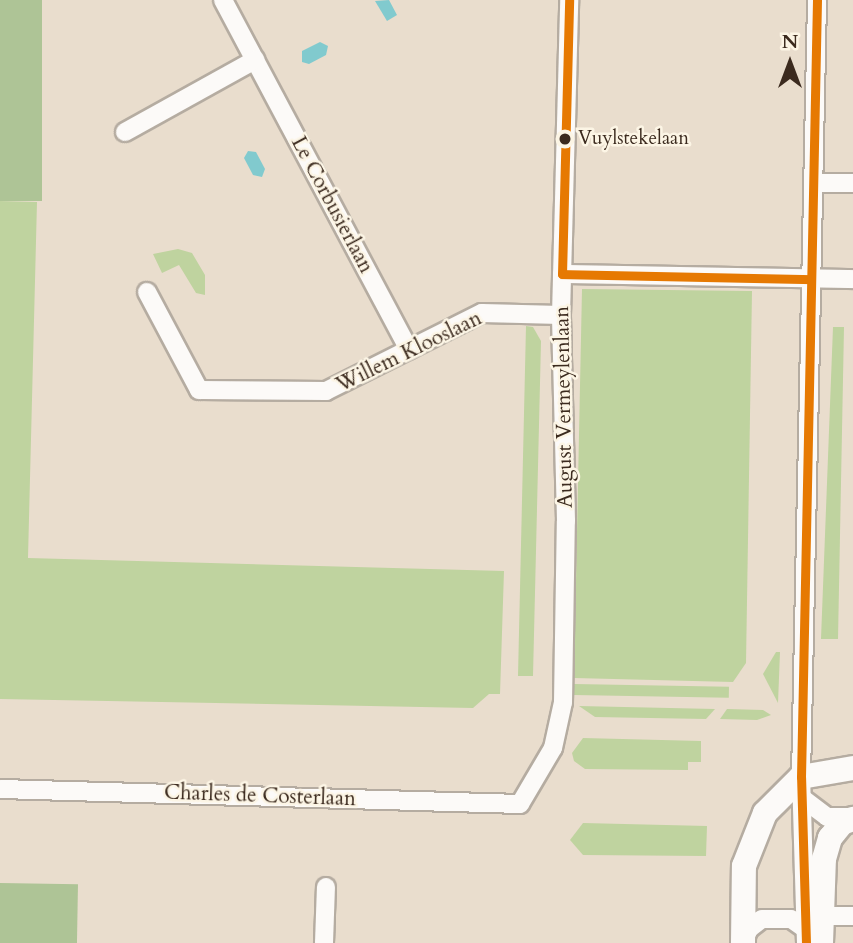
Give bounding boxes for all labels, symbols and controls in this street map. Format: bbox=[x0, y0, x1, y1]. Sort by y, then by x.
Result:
north arrow bbox=[755, 28, 825, 98]
text: N bbox=[782, 29, 798, 55]
place label: Vuylstekelaan bbox=[578, 128, 689, 150]
street label: Le Corbusierlaan bbox=[285, 132, 379, 278]
marker: Vuylstekelaan bbox=[558, 132, 572, 146]
street label: Willem Klooslaan bbox=[332, 306, 486, 398]
street label: August Vermeylenlaan bbox=[550, 306, 578, 508]
street label: Charles de Costerlaan bbox=[164, 780, 356, 812]

